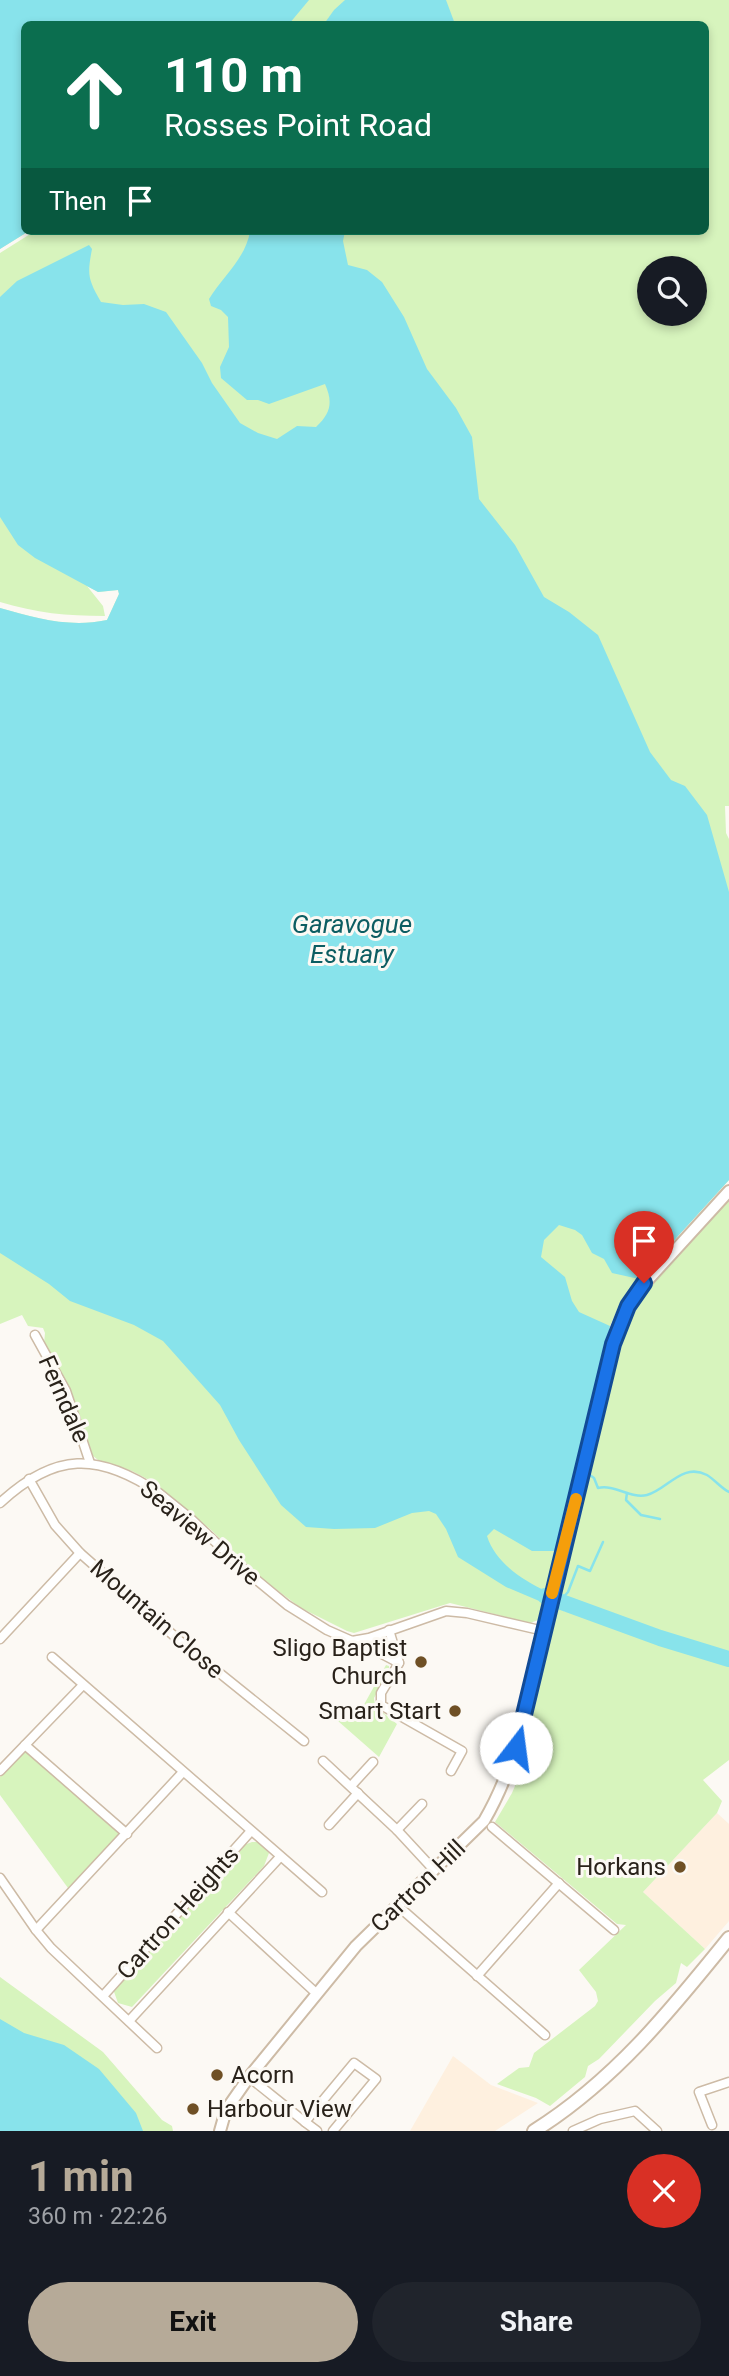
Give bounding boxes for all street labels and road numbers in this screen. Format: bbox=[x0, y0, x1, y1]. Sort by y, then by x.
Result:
street label: Ferndale bbox=[32, 1351, 96, 1447]
street label: Seaview Drive bbox=[134, 1475, 266, 1591]
street label: Mountain Close bbox=[85, 1554, 229, 1684]
street label: Cartron Hill bbox=[365, 1834, 471, 1938]
street label: Cartron Heights bbox=[111, 1841, 245, 1985]

